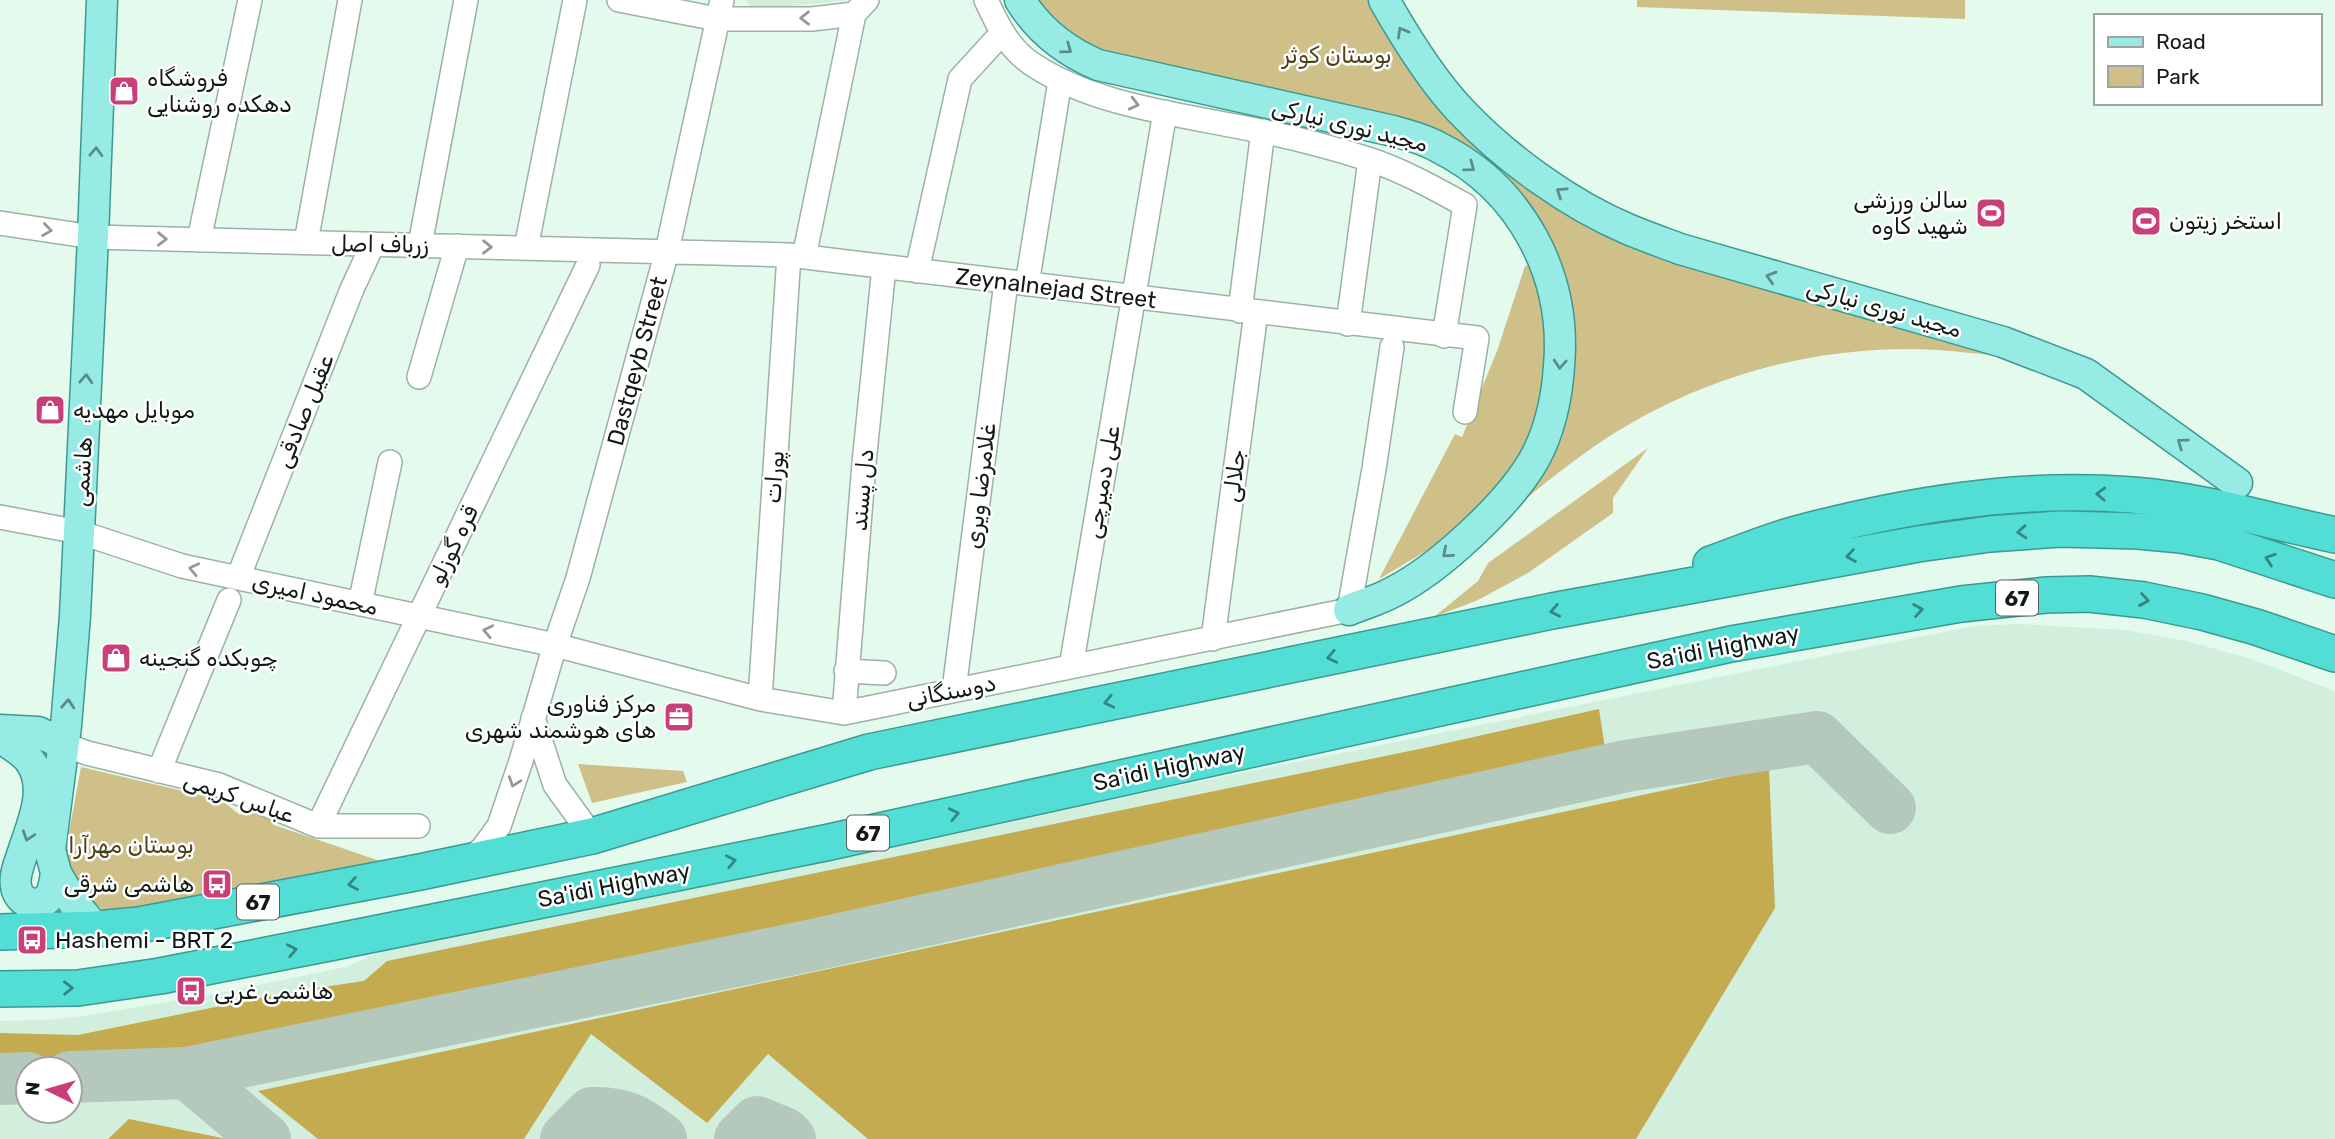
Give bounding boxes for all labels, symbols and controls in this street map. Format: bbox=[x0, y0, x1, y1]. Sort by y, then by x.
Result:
one-way arrow bbox=[799, 11, 810, 26]
legend bbox=[2094, 14, 2321, 105]
one-way arrow bbox=[1397, 27, 1410, 40]
text: Road bbox=[2156, 29, 2206, 54]
one-way arrow bbox=[1059, 41, 1072, 53]
park label: بوستان کوثر bbox=[1280, 41, 1392, 69]
place label: فروشگاه دهکده روشنایی bbox=[147, 64, 292, 118]
text: Park bbox=[2156, 64, 2200, 89]
shop icon: فروشگاه دهکده روشنایی bbox=[107, 74, 141, 108]
street label: مجید نوری نیارکی bbox=[1269, 92, 1431, 158]
one-way arrow bbox=[1128, 96, 1140, 110]
one-way arrow bbox=[89, 146, 104, 157]
one-way arrow bbox=[1462, 158, 1475, 171]
place label: سالن ورزشی شهید کاوه bbox=[1853, 186, 1968, 240]
one-way arrow bbox=[1556, 188, 1569, 200]
sports icon: سالن ورزشی شهید کاوه bbox=[1974, 196, 2008, 230]
sports icon: استخر زیتون bbox=[2129, 204, 2163, 238]
place label: استخر زیتون bbox=[2169, 207, 2282, 235]
one-way arrow bbox=[41, 223, 53, 238]
street label: زرباف اصل bbox=[331, 229, 429, 259]
one-way arrow bbox=[157, 231, 167, 247]
one-way arrow bbox=[482, 239, 493, 254]
street label: Zeynalnejad Street bbox=[954, 262, 1158, 314]
one-way arrow bbox=[1765, 270, 1777, 285]
street label: Dastqeyb Street bbox=[601, 273, 673, 449]
street label: مجید نوری نیارکی bbox=[1803, 273, 1965, 343]
street label: عقیل صادقی bbox=[269, 350, 339, 472]
one-way arrow bbox=[1552, 359, 1567, 370]
one-way arrow bbox=[79, 373, 94, 384]
shop icon: موبایل مهدیه bbox=[33, 393, 67, 427]
place label: موبایل مهدیه bbox=[73, 396, 195, 424]
street label: غلامرضا ویری bbox=[958, 422, 1002, 550]
street label: علی دمیرچی bbox=[1078, 423, 1126, 541]
street label: هاشمی bbox=[66, 436, 98, 508]
one-way arrow bbox=[2177, 439, 2190, 451]
street label: دل پسند bbox=[844, 448, 882, 532]
street label: جلالی bbox=[1217, 448, 1251, 504]
street label: پورات bbox=[758, 450, 792, 505]
one-way arrow bbox=[2096, 486, 2107, 501]
street label: قره گوزلو bbox=[422, 501, 484, 589]
one-way arrow bbox=[2016, 524, 2027, 539]
one-way arrow bbox=[1443, 545, 1456, 557]
one-way arrow bbox=[1845, 548, 1857, 563]
one-way arrow bbox=[2264, 552, 2276, 567]
one-way arrow bbox=[188, 562, 200, 577]
street label: محمود امیری bbox=[249, 567, 381, 621]
road number: 67 bbox=[1996, 580, 2038, 616]
one-way arrow bbox=[2139, 592, 2150, 607]
one-way arrow bbox=[1549, 602, 1561, 617]
one-way arrow bbox=[1912, 603, 1924, 618]
street label: Sa'idi Highway bbox=[1644, 618, 1802, 676]
one-way arrow bbox=[482, 625, 494, 639]
shop icon: چوبکده گنجینه bbox=[99, 641, 133, 675]
place label: چوبکده گنجینه bbox=[139, 644, 278, 672]
one-way arrow bbox=[1326, 648, 1338, 663]
street label: دوسنگانی bbox=[904, 669, 998, 713]
place label: مرکز فناوری های هوشمند شهری bbox=[465, 690, 656, 744]
one-way arrow bbox=[1103, 694, 1115, 709]
one-way arrow bbox=[60, 698, 75, 709]
office icon: مرکز فناوری های هوشمند شهری bbox=[662, 700, 696, 734]
street label: Sa'idi Highway bbox=[1090, 737, 1248, 797]
street label: عباس کریمی bbox=[180, 765, 298, 829]
one-way arrow bbox=[508, 776, 522, 788]
one-way arrow bbox=[948, 808, 960, 823]
road number: 67 bbox=[847, 816, 889, 850]
one-way arrow bbox=[22, 830, 36, 842]
park label: بوستان مهرآرا bbox=[68, 831, 194, 859]
one-way arrow bbox=[725, 855, 737, 870]
street label: Sa'idi Highway bbox=[535, 856, 693, 914]
bus stop icon: هاشمی شرقی bbox=[200, 867, 234, 901]
place label: هاشمی شرقی bbox=[64, 870, 194, 898]
one-way arrow bbox=[347, 876, 359, 891]
road number: 67 bbox=[237, 884, 279, 920]
bus stop icon: Hashemi - BRT 2 bbox=[15, 923, 49, 957]
place label: Hashemi - BRT 2 bbox=[55, 926, 233, 954]
one-way arrow bbox=[286, 943, 298, 958]
bus stop icon: هاشمی غربی bbox=[174, 974, 208, 1008]
place label: هاشمی غربی bbox=[214, 977, 333, 1005]
one-way arrow bbox=[63, 980, 74, 996]
north arrow bbox=[14, 1055, 84, 1125]
text: N bbox=[21, 1081, 45, 1096]

